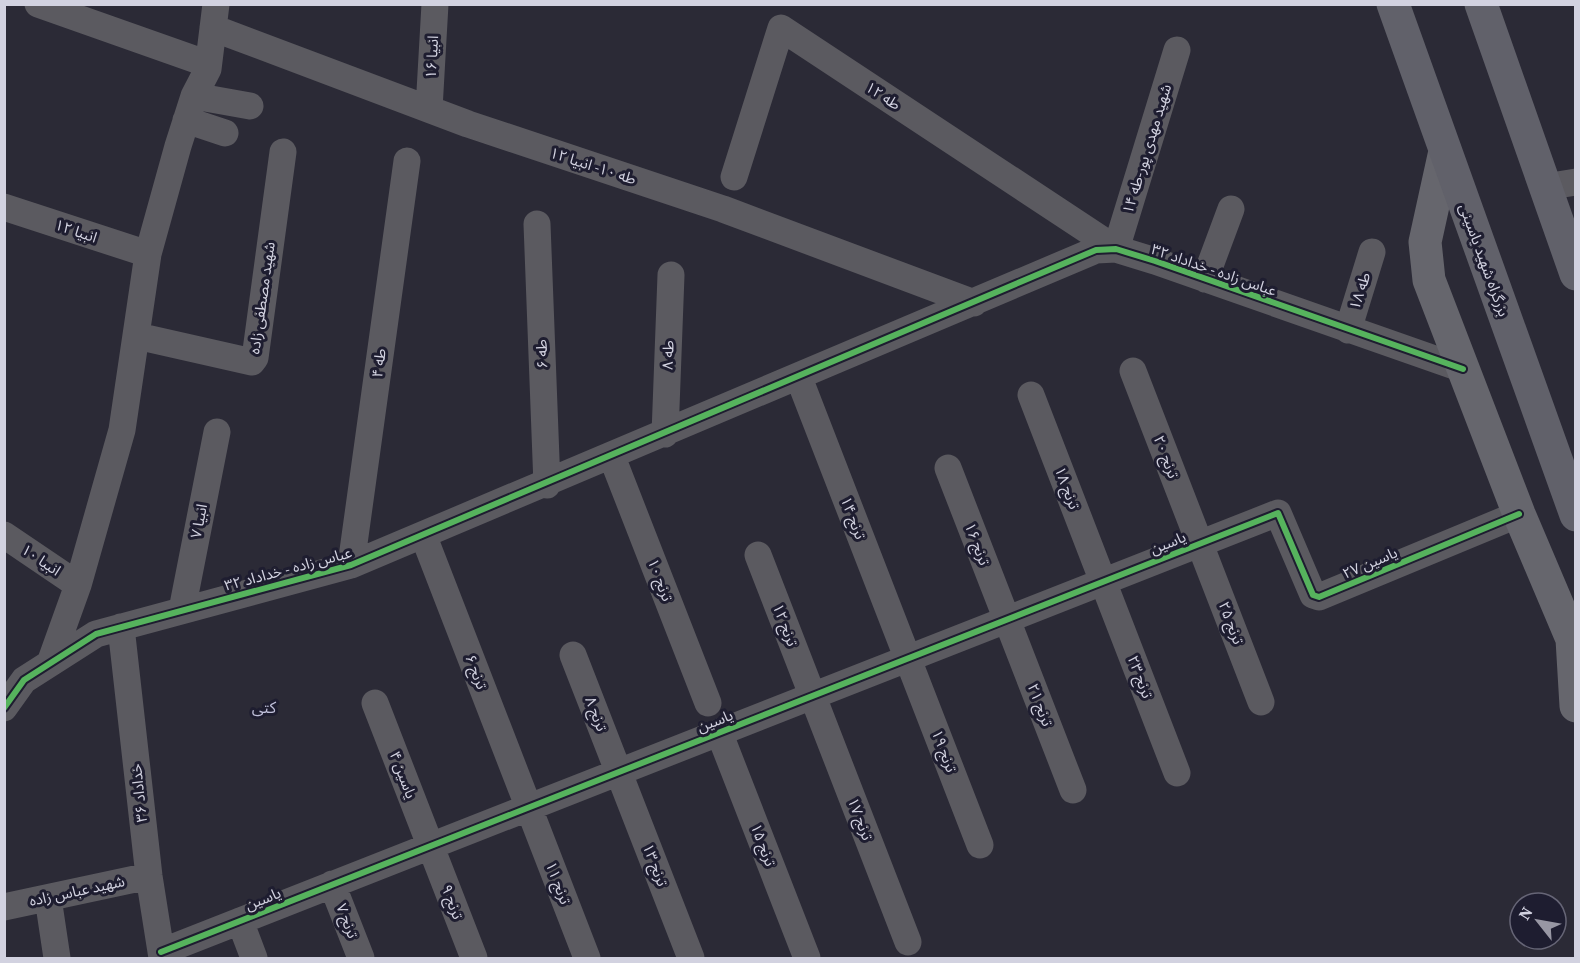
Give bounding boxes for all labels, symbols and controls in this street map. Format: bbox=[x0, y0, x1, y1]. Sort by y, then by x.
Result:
street label: انبیا ۱۶ bbox=[420, 35, 443, 79]
street label: طه ۱۲ bbox=[862, 76, 905, 115]
street label: شهید مهدی پور-طه ۱۴ bbox=[1117, 81, 1176, 216]
street label: طه ۱۰- انبیا ۱۲ bbox=[547, 142, 639, 189]
street label: بزرگراه شهید یاسینی bbox=[1454, 201, 1515, 319]
street label: انبیا ۱۲ bbox=[52, 214, 100, 248]
street label: عباس زاده - خداداد ۳۲ bbox=[1149, 238, 1280, 301]
street label: شهید مصطفی زاده bbox=[243, 240, 280, 355]
street label: طه ۱۸ bbox=[1344, 269, 1375, 312]
street label: طه ۶ bbox=[530, 339, 553, 369]
street label: طه ۸ bbox=[656, 340, 679, 370]
street label: طه ۴ bbox=[366, 347, 391, 379]
street label: ترنج ۲۰ bbox=[1147, 432, 1184, 482]
street label: ترنج ۱۸ bbox=[1048, 463, 1085, 513]
street label: ترنج ۱۴ bbox=[834, 493, 871, 543]
street label: انبیا ۷ bbox=[185, 502, 212, 540]
street label: ترنج ۱۶ bbox=[958, 519, 995, 569]
street label: یاسین bbox=[1147, 526, 1189, 559]
street label: انبیا ۱۰ bbox=[17, 539, 65, 580]
street label: عباس زاده - خداداد ۳۲ bbox=[222, 541, 354, 596]
street label: یاسین ۲۷ bbox=[1339, 542, 1401, 584]
street label: ترنج ۱۰ bbox=[641, 555, 678, 605]
street label: ترنج ۲۵ bbox=[1212, 598, 1249, 648]
street label: ترنج ۱۲ bbox=[766, 600, 803, 650]
street label: ترنج ۶ bbox=[458, 651, 493, 693]
street label: ترنج ۲۳ bbox=[1121, 652, 1158, 702]
street label: ترنج ۲۱ bbox=[1021, 680, 1058, 730]
street label: ترنج ۸ bbox=[578, 693, 613, 735]
district label: کتی bbox=[252, 696, 277, 718]
street label: یاسین bbox=[694, 704, 736, 737]
street label: ترنج ۱۹ bbox=[925, 726, 962, 776]
street label: یاسین ۴ bbox=[385, 748, 422, 802]
street label: خداداد ۳۶ bbox=[125, 762, 152, 823]
street label: ترنج ۱۷ bbox=[841, 794, 878, 844]
street label: ترنج ۱۵ bbox=[744, 820, 781, 870]
street label: ترنج ۱۳ bbox=[636, 840, 673, 890]
street label: ترنج ۱۱ bbox=[539, 858, 576, 908]
street label: شهید عباس زاده bbox=[27, 870, 127, 911]
street label: ترنج ۹ bbox=[434, 881, 469, 923]
street label: یاسین bbox=[242, 882, 284, 915]
north arrow bbox=[1508, 891, 1568, 951]
street label: ترنج ۷ bbox=[329, 900, 364, 942]
text: N bbox=[1513, 902, 1538, 924]

